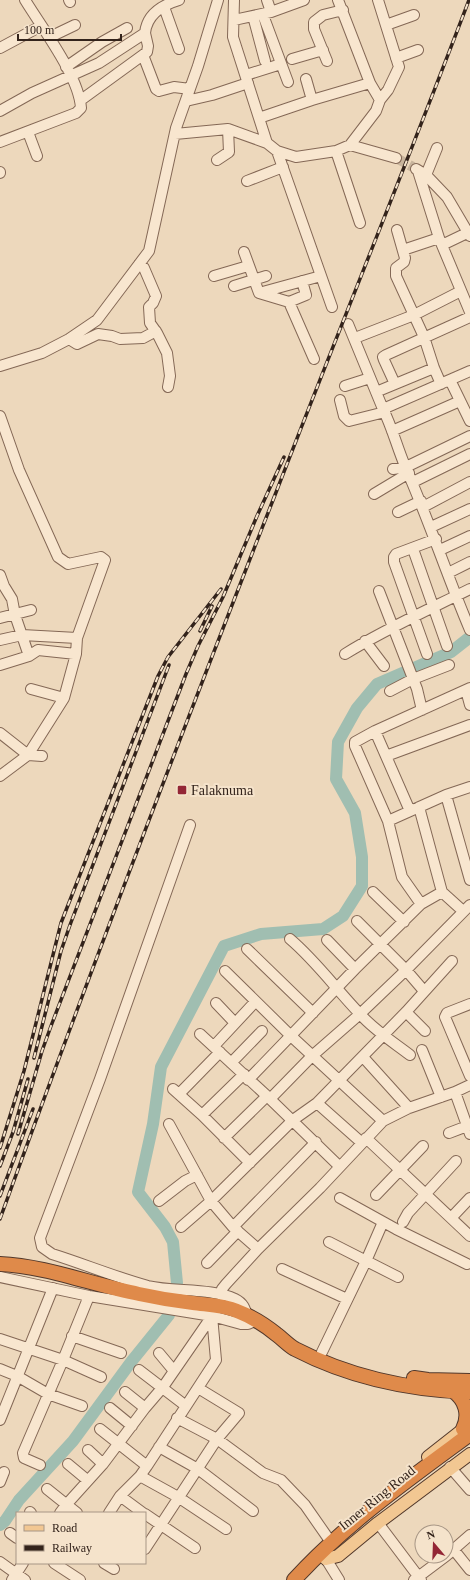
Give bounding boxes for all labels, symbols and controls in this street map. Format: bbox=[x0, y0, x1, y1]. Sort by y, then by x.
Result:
scale bar bbox=[18, 16, 121, 42]
text: 100 m bbox=[24, 23, 55, 37]
place label: Falaknuma bbox=[191, 783, 254, 798]
marker: Falaknuma bbox=[176, 784, 188, 796]
street label: Inner Ring Road bbox=[336, 1463, 418, 1533]
legend bbox=[16, 1512, 146, 1564]
text: Road bbox=[52, 1521, 77, 1535]
north arrow bbox=[414, 1524, 454, 1564]
text: N bbox=[425, 1528, 437, 1542]
text: Railway bbox=[52, 1541, 92, 1555]

